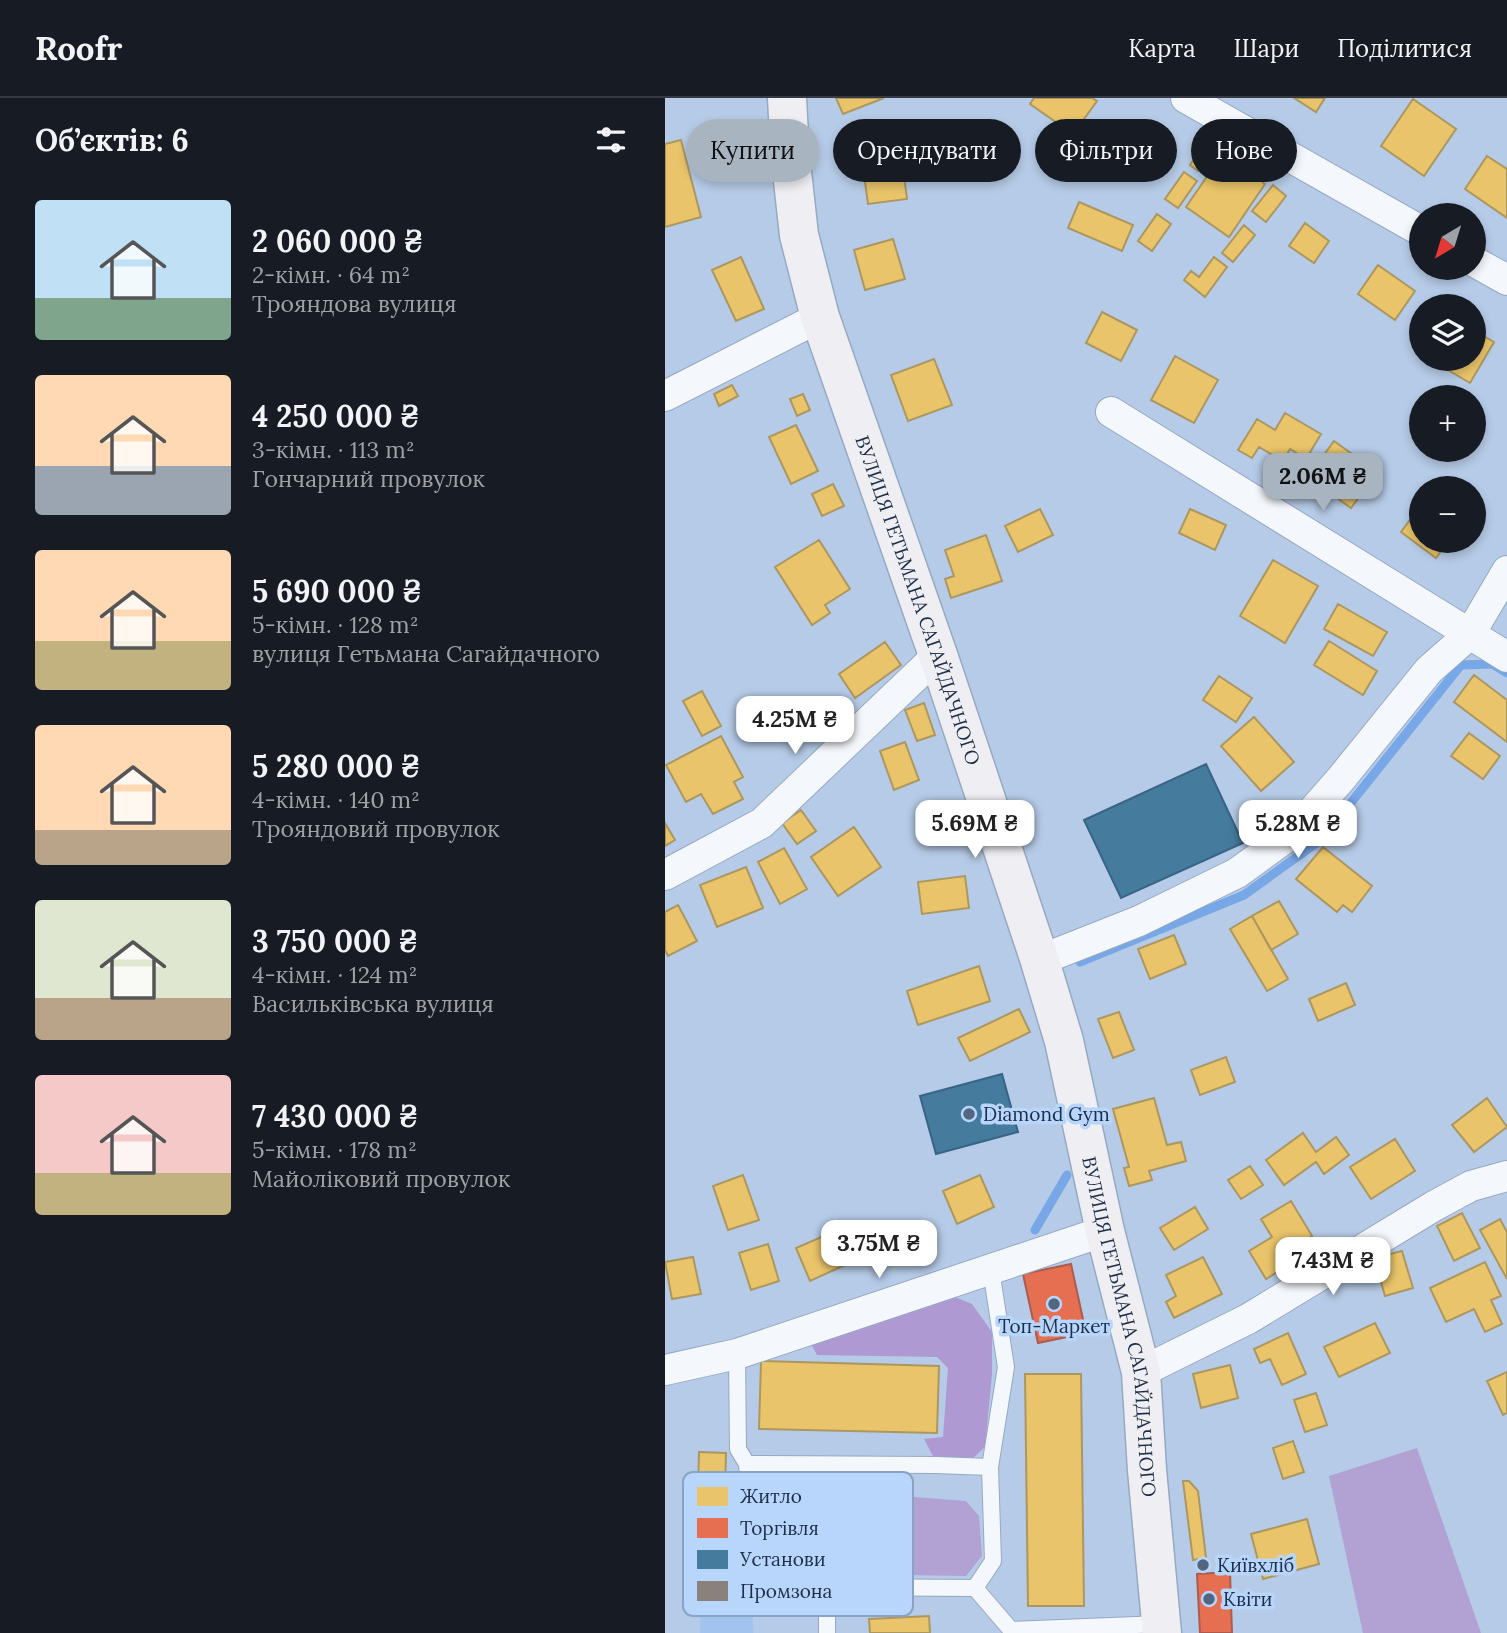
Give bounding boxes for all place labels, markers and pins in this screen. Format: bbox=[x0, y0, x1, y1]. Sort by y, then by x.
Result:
pin: 2.06M ₴ bbox=[1258, 454, 1388, 513]
pin: 4.25M ₴ bbox=[730, 696, 860, 756]
pin: 5.69M ₴ bbox=[910, 800, 1040, 860]
pin: 5.28M ₴ bbox=[1233, 800, 1363, 860]
place label: Diamond Gym bbox=[983, 1102, 1110, 1126]
marker: Diamond Gym bbox=[961, 1106, 977, 1122]
pin: 3.75M ₴ bbox=[814, 1220, 944, 1280]
pin: 7.43M ₴ bbox=[1268, 1238, 1398, 1297]
marker: Топ-Маркет bbox=[1046, 1296, 1062, 1312]
place label: Топ-Маркет bbox=[998, 1314, 1110, 1338]
place label: Київхліб bbox=[1217, 1553, 1294, 1577]
marker: Київхліб bbox=[1195, 1557, 1211, 1573]
place label: Квіти bbox=[1223, 1587, 1273, 1611]
marker: Квіти bbox=[1201, 1591, 1217, 1607]

